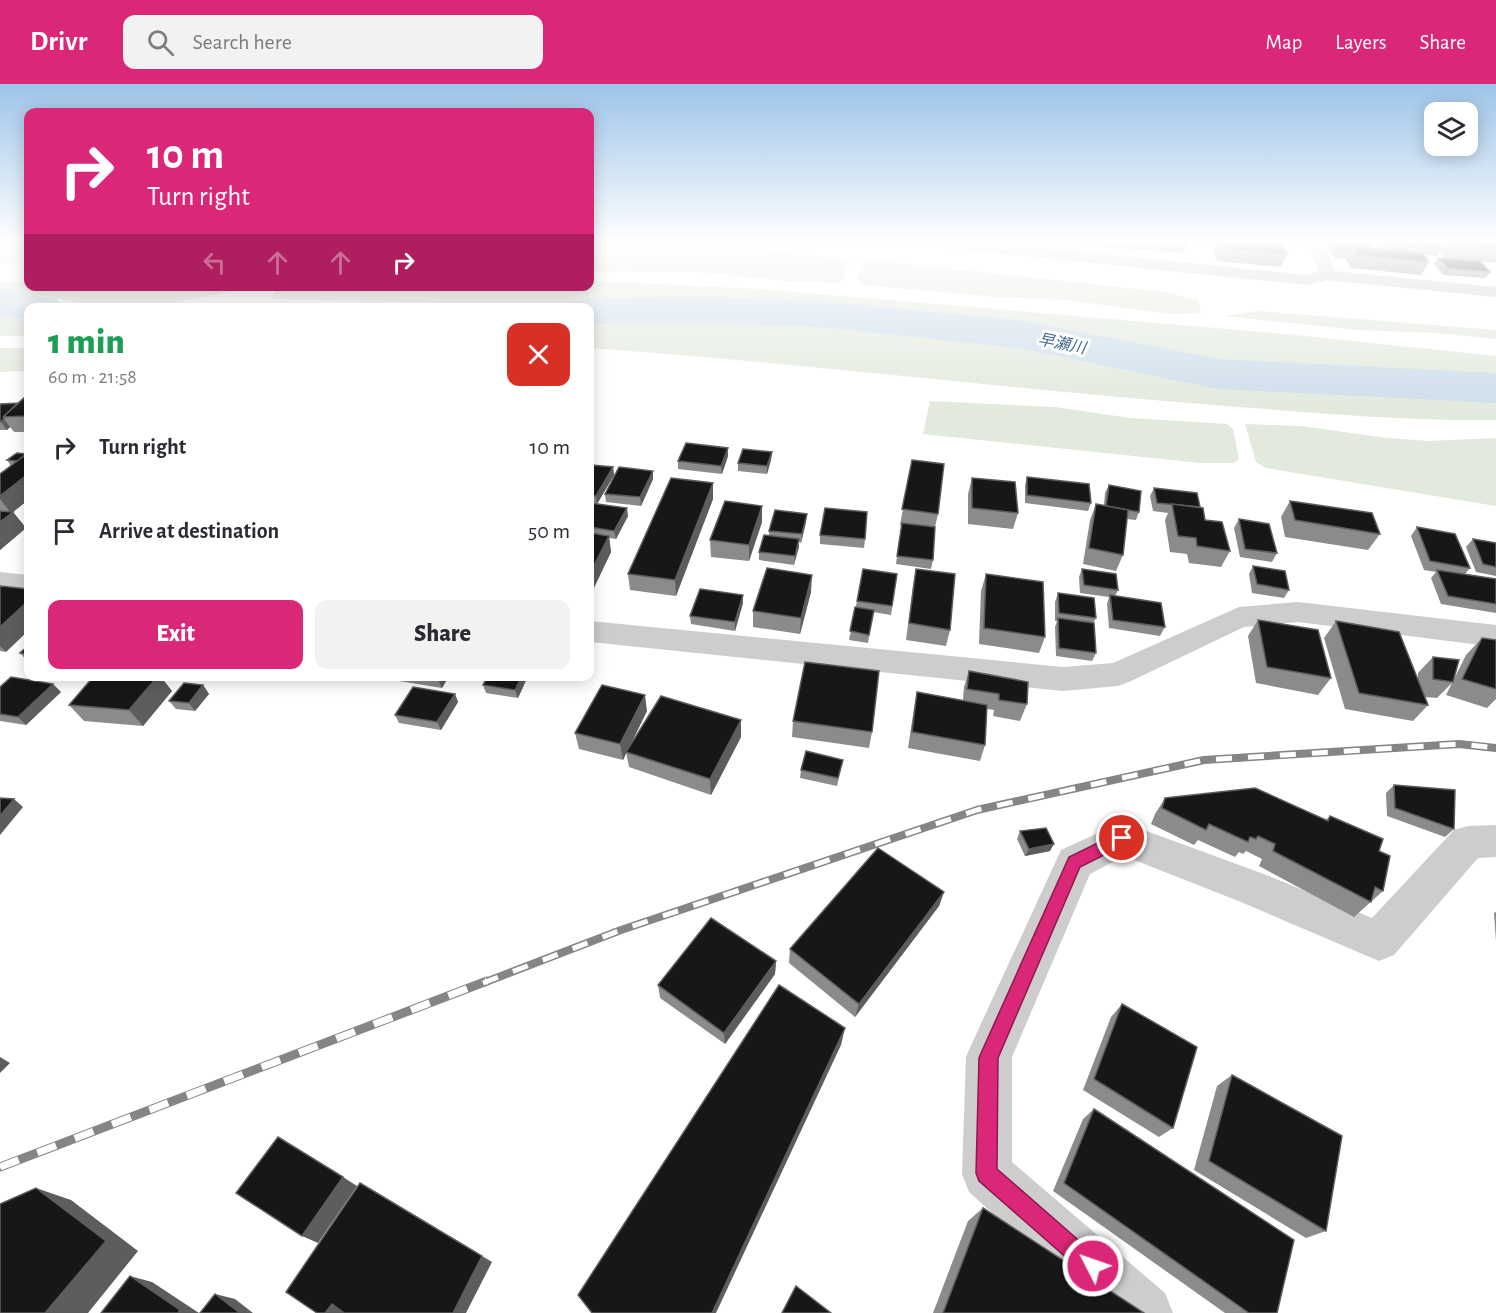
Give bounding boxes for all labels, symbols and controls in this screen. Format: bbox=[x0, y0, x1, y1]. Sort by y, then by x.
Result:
search box bbox=[123, 15, 543, 69]
icon: search bbox=[144, 26, 177, 59]
text: Drivr bbox=[30, 28, 87, 56]
text: Search here bbox=[192, 31, 292, 53]
text: Map bbox=[1266, 32, 1302, 53]
text: Layers bbox=[1335, 32, 1386, 53]
text: Share bbox=[1419, 32, 1466, 53]
map controls bbox=[1424, 102, 1478, 156]
button: layers bbox=[1424, 102, 1478, 156]
icon: right bbox=[48, 132, 126, 210]
text: 10 m bbox=[147, 134, 224, 176]
text: Turn right bbox=[147, 183, 250, 210]
icon: left bbox=[198, 246, 231, 279]
icon: ahead bbox=[261, 246, 294, 279]
icon: ahead bbox=[324, 246, 357, 279]
icon: right bbox=[387, 246, 420, 279]
button: close bbox=[507, 323, 570, 386]
text: 1 min bbox=[48, 324, 125, 360]
water label: 早瀬川 bbox=[1037, 331, 1089, 357]
text: 60 m · 21:58 bbox=[48, 367, 137, 387]
icon: right bbox=[48, 431, 81, 464]
text: Turn right bbox=[99, 436, 186, 458]
text: 10 m bbox=[530, 436, 570, 458]
icon: arrive bbox=[48, 515, 81, 548]
text: Arrive at destination bbox=[99, 520, 279, 542]
text: 50 m bbox=[528, 520, 570, 542]
button: Exit bbox=[48, 600, 303, 669]
button: Share bbox=[315, 600, 570, 669]
pin bbox=[1096, 812, 1147, 863]
icon: arrive bbox=[1105, 821, 1138, 854]
position arrow bbox=[1061, 1234, 1125, 1298]

